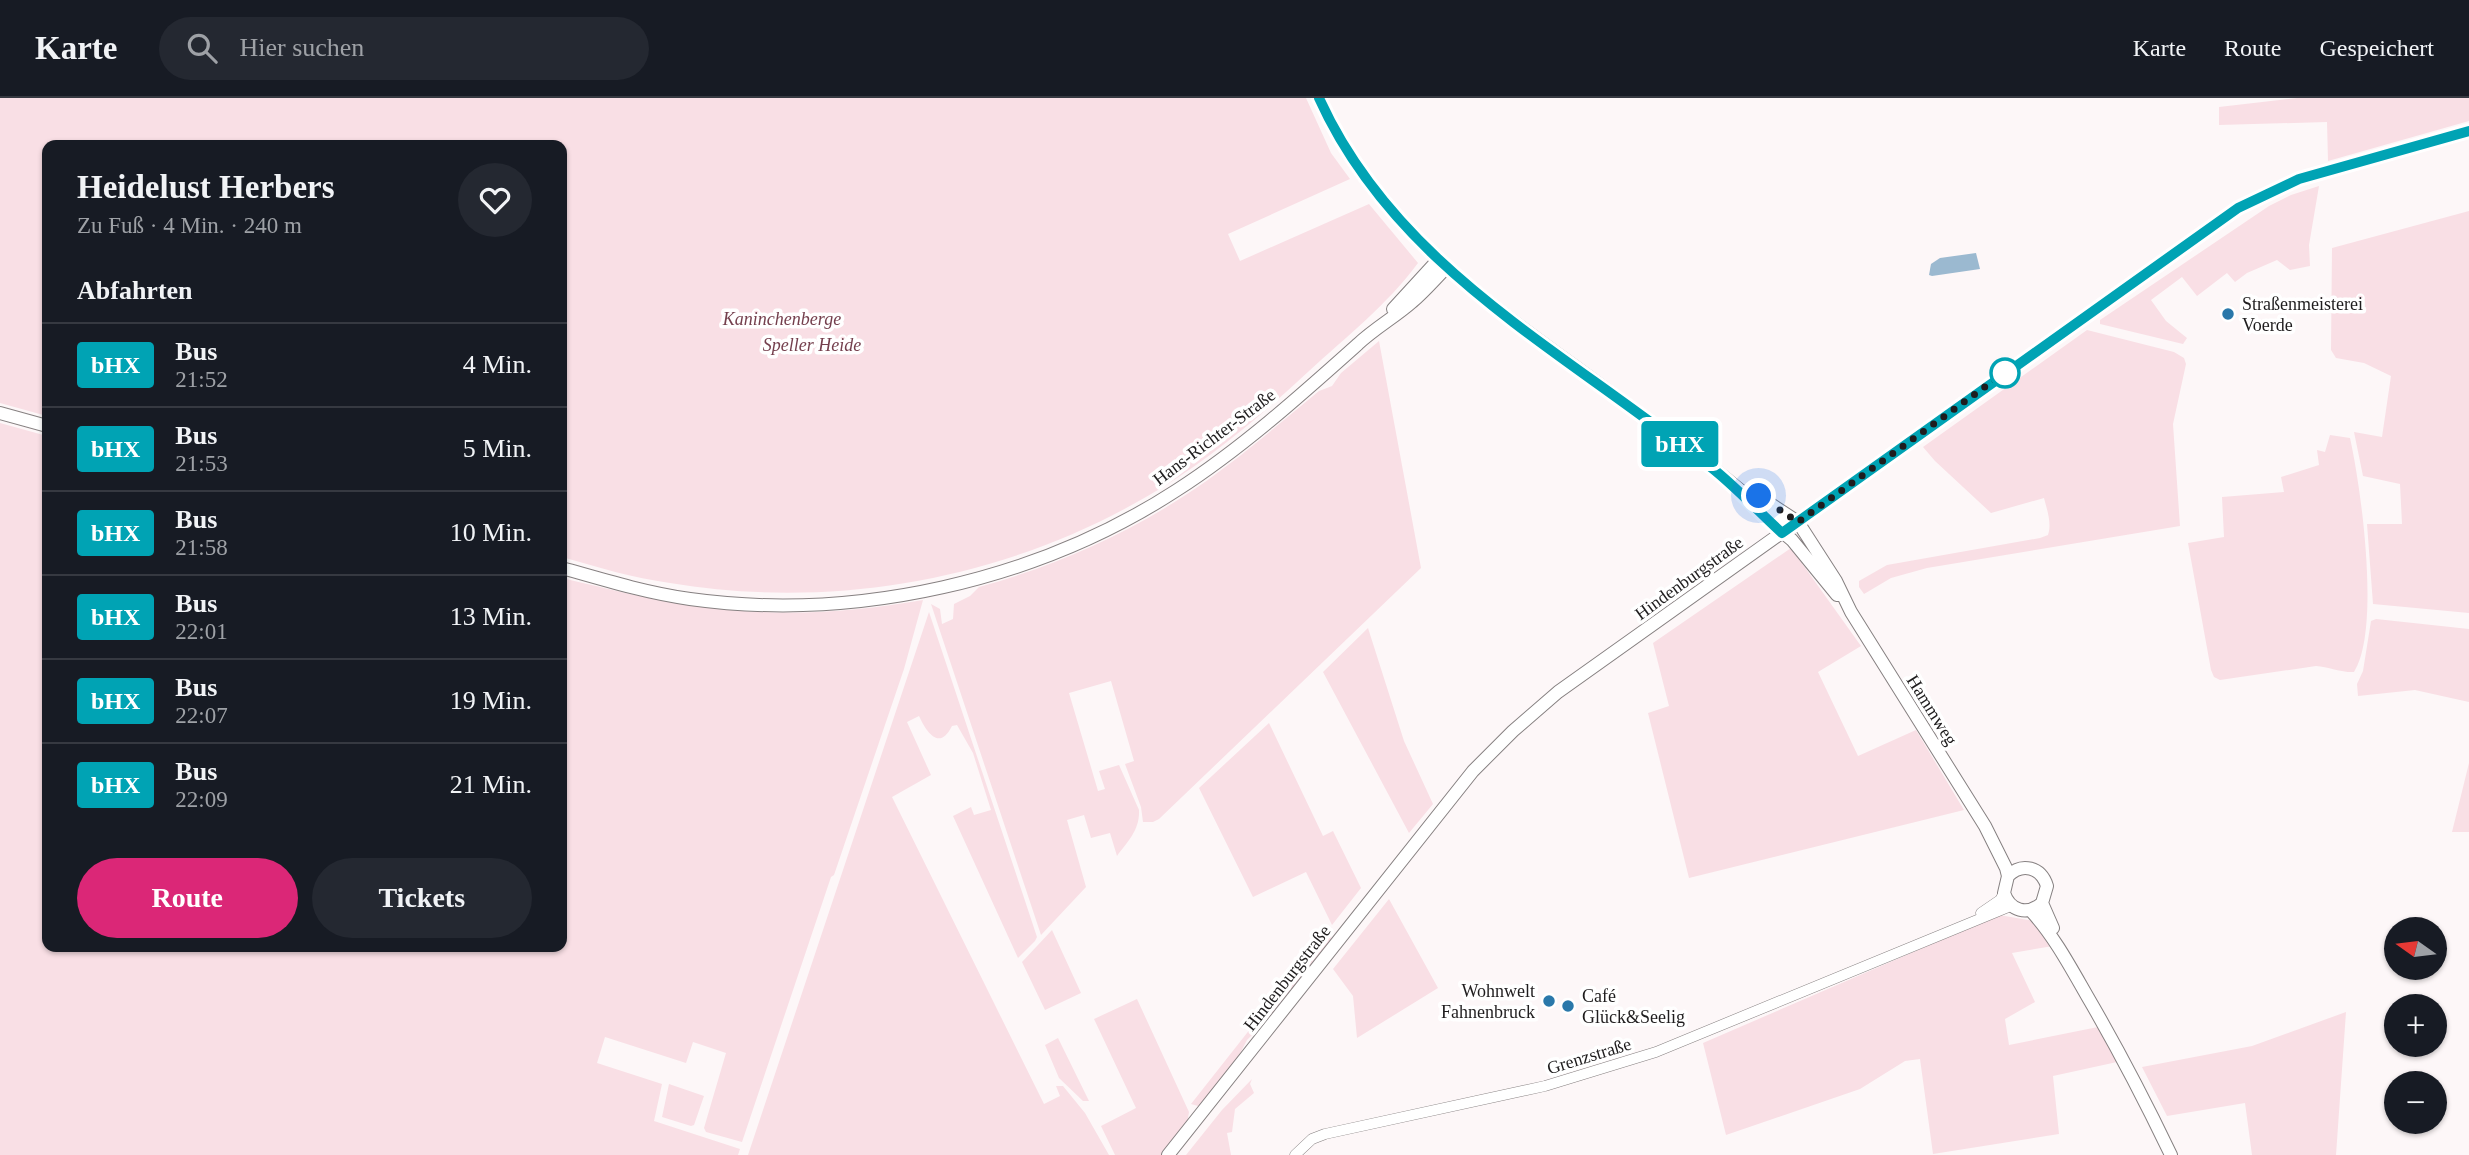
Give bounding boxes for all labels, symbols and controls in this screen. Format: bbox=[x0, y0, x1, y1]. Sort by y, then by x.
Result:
search box bbox=[159, 17, 649, 80]
icon: search bbox=[183, 29, 221, 67]
text: Karte bbox=[35, 30, 117, 66]
text: Hier suchen bbox=[239, 33, 364, 62]
text: Karte bbox=[2133, 35, 2186, 61]
text: Route bbox=[2224, 35, 2281, 61]
text: Gespeichert bbox=[2319, 35, 2434, 61]
button: heart bbox=[458, 163, 532, 237]
text: Heidelust Herbers bbox=[77, 169, 335, 205]
text: Zu Fuß · 4 Min. · 240 m bbox=[77, 213, 302, 238]
text: Abfahrten bbox=[77, 276, 193, 305]
place label: Straßenmeisterei Voerde bbox=[2242, 294, 2363, 335]
marker: Straßenmeisterei Voerde bbox=[2220, 306, 2236, 322]
park label: Kaninchenberge bbox=[722, 309, 841, 329]
park label: Speller Heide bbox=[763, 335, 861, 355]
text: Bus bbox=[175, 337, 217, 366]
text: 4 Min. bbox=[463, 350, 532, 379]
text: bHX bbox=[91, 352, 140, 378]
unlabelled marker bbox=[1990, 358, 2020, 388]
text: 21:52 bbox=[175, 367, 228, 392]
street label: Hans-Richter-Straße bbox=[1149, 385, 1279, 489]
text: Bus bbox=[175, 421, 217, 450]
line badge: bHX bbox=[1640, 421, 1720, 467]
text: bHX bbox=[1655, 431, 1705, 457]
text: 5 Min. bbox=[463, 434, 532, 463]
text: bHX bbox=[91, 436, 140, 462]
text: 21:53 bbox=[175, 451, 228, 476]
your location bbox=[1741, 478, 1776, 513]
text: Bus bbox=[175, 505, 217, 534]
text: 10 Min. bbox=[450, 518, 532, 547]
text: bHX bbox=[91, 520, 140, 546]
street label: Hindenburgstraße bbox=[1631, 532, 1747, 624]
text: 21:58 bbox=[175, 535, 228, 560]
text: Bus bbox=[175, 589, 217, 618]
text: 13 Min. bbox=[450, 602, 532, 631]
text: bHX bbox=[91, 604, 140, 630]
text: 22:01 bbox=[175, 619, 228, 644]
street label: Hammweg bbox=[1903, 671, 1961, 749]
text: Bus bbox=[175, 673, 217, 702]
text: 19 Min. bbox=[450, 686, 532, 715]
text: bHX bbox=[91, 688, 140, 714]
text: 22:07 bbox=[175, 703, 228, 728]
text: Bus bbox=[175, 757, 217, 786]
text: 21 Min. bbox=[450, 770, 532, 799]
text: bHX bbox=[91, 772, 140, 798]
text: 22:09 bbox=[175, 787, 228, 812]
button: Route bbox=[77, 858, 298, 938]
button: Tickets bbox=[312, 858, 532, 938]
north arrow bbox=[2384, 917, 2446, 980]
map controls bbox=[2384, 917, 2447, 1134]
street label: Hindenburgstraße bbox=[1240, 921, 1334, 1035]
place label: Wohnwelt Fahnenbruck bbox=[1441, 981, 1535, 1022]
place label: Café Glück&Seelig bbox=[1582, 986, 1685, 1027]
marker: Wohnwelt Fahnenbruck bbox=[1541, 993, 1557, 1009]
button: + bbox=[2384, 994, 2447, 1057]
marker: Café Glück&Seelig bbox=[1560, 998, 1576, 1014]
street label: Grenzstraße bbox=[1544, 1034, 1634, 1078]
button: − bbox=[2384, 1071, 2447, 1134]

